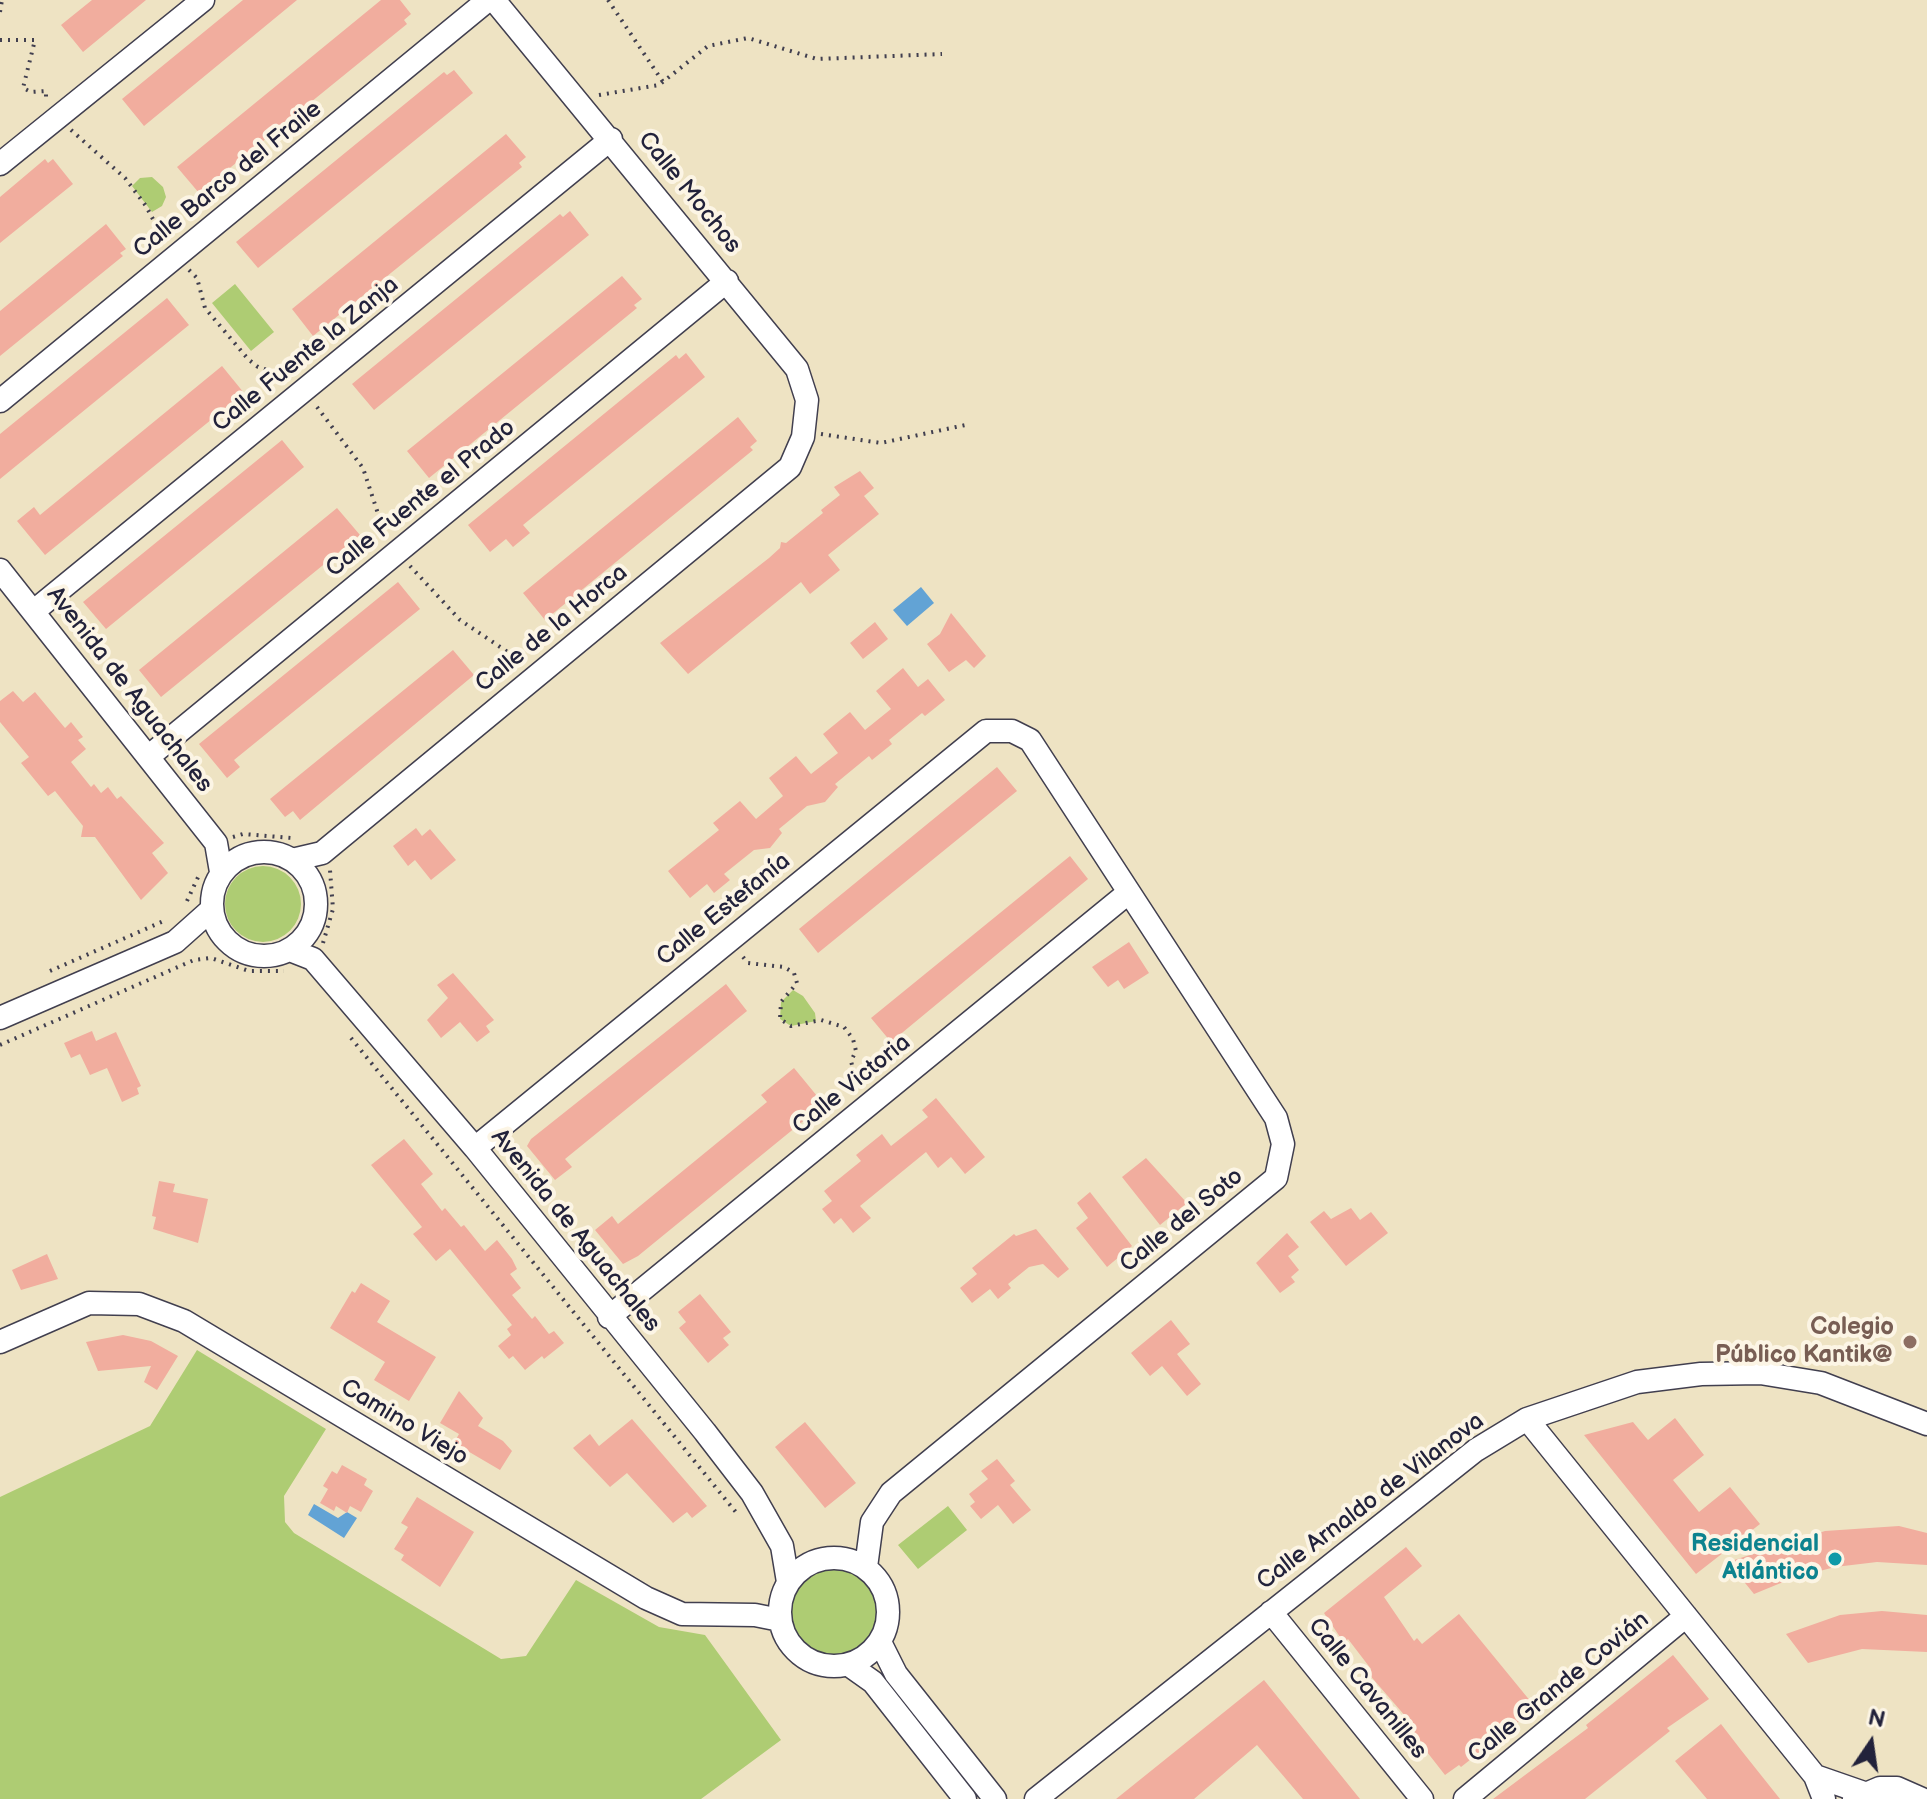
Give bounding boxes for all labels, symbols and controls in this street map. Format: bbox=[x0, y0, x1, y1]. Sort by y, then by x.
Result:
street label: Calle Barco del Fraile bbox=[128, 95, 328, 265]
street label: Calle Mochos bbox=[631, 127, 747, 259]
street label: Calle Fuente la Zanja bbox=[207, 271, 405, 439]
street label: Calle Fuente el Prado bbox=[321, 414, 521, 584]
street label: Calle de la Horca bbox=[470, 559, 634, 699]
street label: Avenida de Aguachales bbox=[40, 582, 218, 798]
street label: Calle Estefanía bbox=[651, 847, 797, 973]
street label: Calle Victoria bbox=[787, 1029, 917, 1141]
street label: Avenida de Aguachales bbox=[484, 1124, 666, 1338]
street label: Calle del Soto bbox=[1115, 1163, 1249, 1279]
place label: Colegio Público Kantik@ bbox=[1715, 1314, 1894, 1370]
marker: Colegio Público Kantik@ bbox=[1901, 1333, 1919, 1351]
street label: Camino Viejo bbox=[335, 1374, 473, 1472]
street label: Calle Arnaldo de Vilanova bbox=[1252, 1407, 1490, 1597]
place label: Residencial Atlántico bbox=[1691, 1531, 1819, 1587]
marker: Residencial Atlántico bbox=[1826, 1550, 1844, 1568]
street label: Calle Grande Covián bbox=[1463, 1606, 1655, 1770]
street label: Calle Cavanilles bbox=[1301, 1613, 1433, 1765]
north arrow bbox=[1831, 1703, 1911, 1783]
text: N bbox=[1865, 1704, 1888, 1734]

